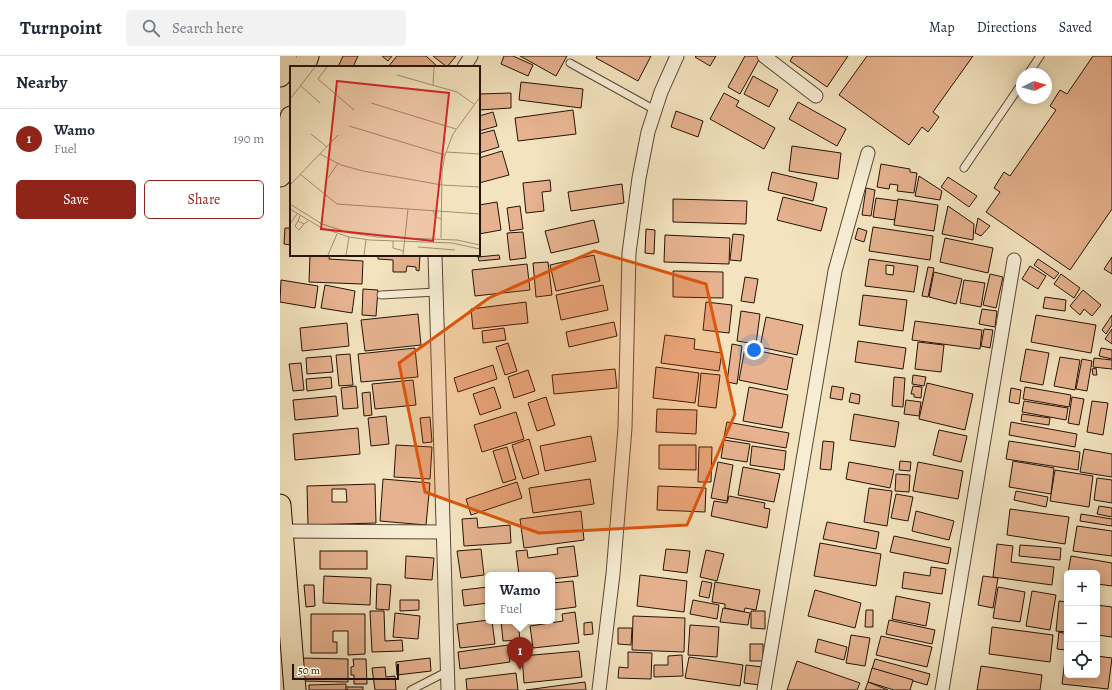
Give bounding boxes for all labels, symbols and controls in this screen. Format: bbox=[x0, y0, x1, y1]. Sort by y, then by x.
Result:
search box bbox=[126, 10, 406, 46]
text: Turnpoint bbox=[20, 15, 102, 41]
icon: search bbox=[140, 17, 162, 39]
text: Search here bbox=[172, 18, 243, 38]
text: Map bbox=[929, 18, 955, 37]
text: Directions bbox=[977, 18, 1037, 37]
text: Saved bbox=[1059, 18, 1092, 37]
inset map bbox=[290, 66, 480, 256]
north arrow bbox=[1016, 68, 1052, 104]
text: Nearby bbox=[16, 71, 67, 94]
text: Wamo bbox=[54, 120, 95, 140]
text: 1 bbox=[27, 130, 31, 147]
text: 190 m bbox=[233, 130, 264, 147]
text: Fuel bbox=[54, 140, 77, 157]
button: Save bbox=[16, 180, 136, 219]
button: Share bbox=[144, 180, 264, 219]
your location bbox=[744, 340, 764, 360]
map controls bbox=[1064, 570, 1100, 678]
button: + bbox=[1064, 570, 1100, 606]
popup bbox=[485, 572, 555, 624]
text: Wamo bbox=[500, 580, 540, 600]
text: Fuel bbox=[500, 600, 522, 617]
button: − bbox=[1064, 606, 1100, 642]
pin: 1 bbox=[507, 637, 533, 670]
button: locate bbox=[1064, 642, 1100, 678]
scale bar bbox=[292, 662, 399, 681]
text: 50 m bbox=[298, 663, 320, 678]

